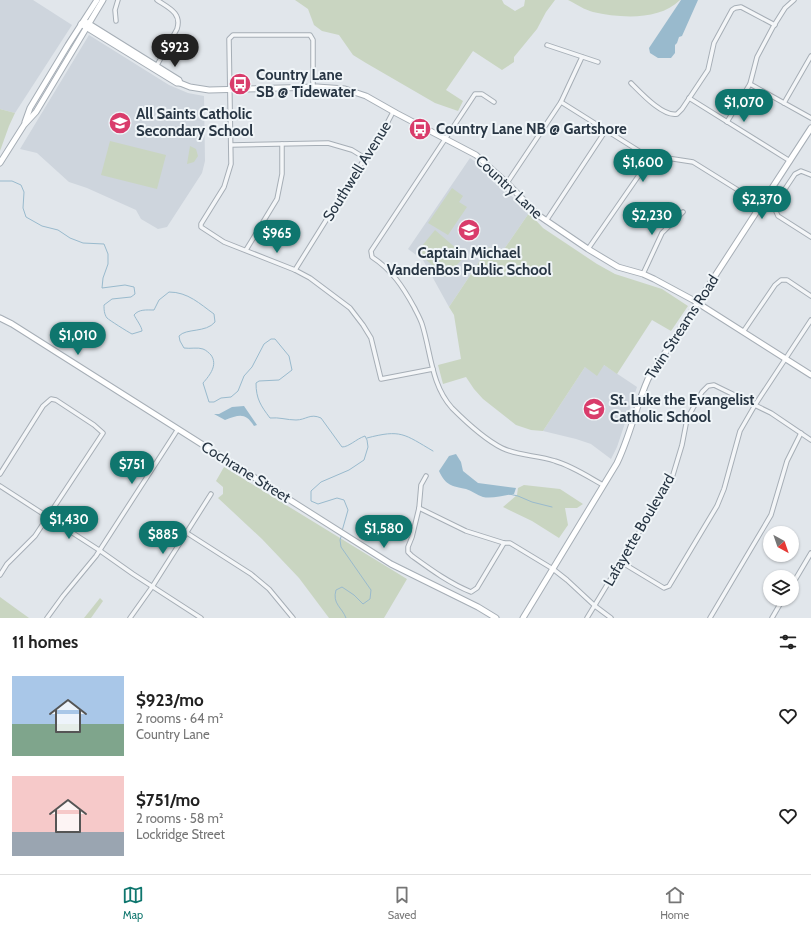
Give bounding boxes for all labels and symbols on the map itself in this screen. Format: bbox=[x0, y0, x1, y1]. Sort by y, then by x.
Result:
pin: $923 bbox=[151, 34, 199, 68]
place label: Country Lane SB @ Tidewater bbox=[256, 66, 356, 101]
bus stop icon: Country Lane SB @ Tidewater bbox=[227, 71, 253, 97]
pin: $1,070 bbox=[711, 89, 777, 123]
place label: All Saints Catholic Secondary School bbox=[136, 105, 253, 140]
school or university icon: All Saints Catholic Secondary School bbox=[107, 110, 133, 136]
bus stop icon: Country Lane NB @ Gartshore bbox=[407, 116, 433, 142]
street label: Southwell Avenue bbox=[319, 117, 395, 224]
place label: Country Lane NB @ Gartshore bbox=[436, 120, 627, 138]
pin: $1,600 bbox=[610, 149, 676, 183]
street label: Country Lane bbox=[472, 151, 546, 223]
pin: $2,370 bbox=[729, 186, 795, 220]
pin: $2,230 bbox=[619, 202, 685, 236]
school or university icon: Captain Michael VandenBos Public School bbox=[456, 217, 482, 243]
pin: $965 bbox=[253, 220, 301, 254]
place label: Captain Michael VandenBos Public School bbox=[387, 244, 551, 279]
street label: Twin Streams Road bbox=[642, 271, 722, 383]
pin: $1,010 bbox=[45, 322, 111, 356]
place label: St. Luke the Evangelist Catholic School bbox=[610, 391, 755, 426]
school or university icon: St. Luke the Evangelist Catholic School bbox=[581, 396, 607, 422]
street label: Cochrane Street bbox=[198, 437, 294, 507]
pin: $751 bbox=[108, 451, 156, 485]
street label: Lafayette Boulevard bbox=[600, 471, 678, 589]
pin: $1,430 bbox=[36, 506, 102, 540]
pin: $1,580 bbox=[351, 515, 417, 549]
pin: $885 bbox=[139, 521, 187, 555]
north arrow bbox=[763, 526, 799, 562]

